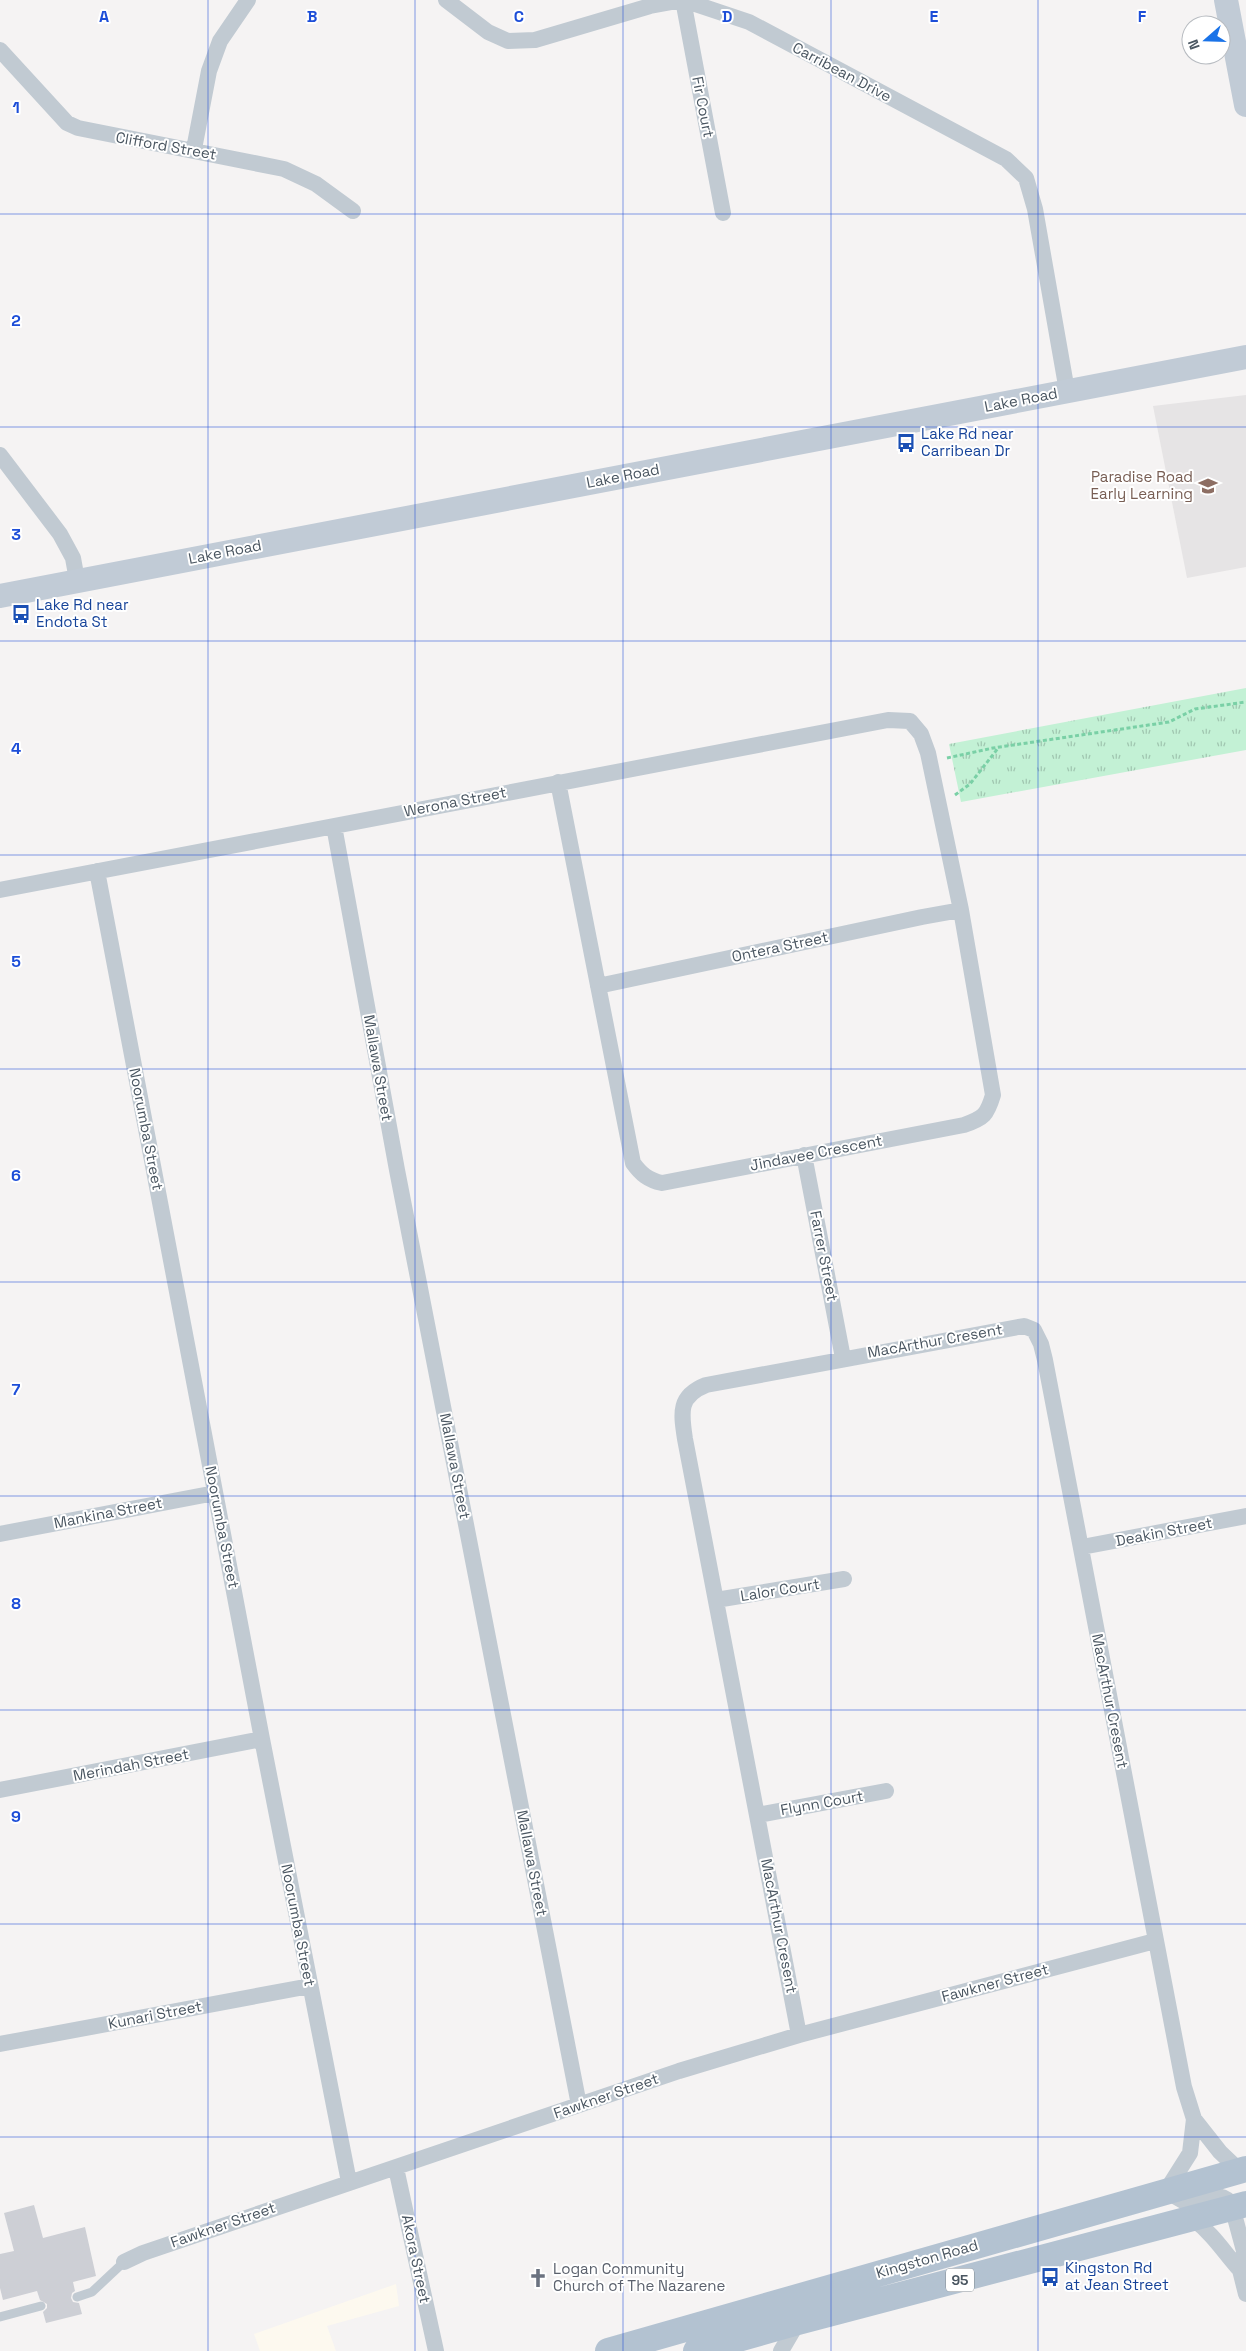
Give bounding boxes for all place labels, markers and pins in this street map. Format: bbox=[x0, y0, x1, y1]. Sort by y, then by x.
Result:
place label: Lake Rd near Carribean Dr bbox=[921, 424, 1014, 460]
bus stop icon: Lake Rd near Carribean Dr bbox=[895, 432, 917, 454]
place label: Paradise Road Early Learning bbox=[1091, 467, 1193, 503]
school or university icon: Paradise Road Early Learning bbox=[1197, 475, 1219, 497]
place label: Lake Rd near Endota St bbox=[36, 595, 129, 631]
bus stop icon: Lake Rd near Endota St bbox=[10, 603, 32, 625]
place label: Kingston Rd at Jean Street bbox=[1065, 2258, 1169, 2294]
place label: Logan Community Church of The Nazarene bbox=[553, 2259, 726, 2295]
bus stop icon: Kingston Rd at Jean Street bbox=[1039, 2266, 1061, 2288]
church icon: Logan Community Church of The Nazarene bbox=[527, 2267, 549, 2289]

